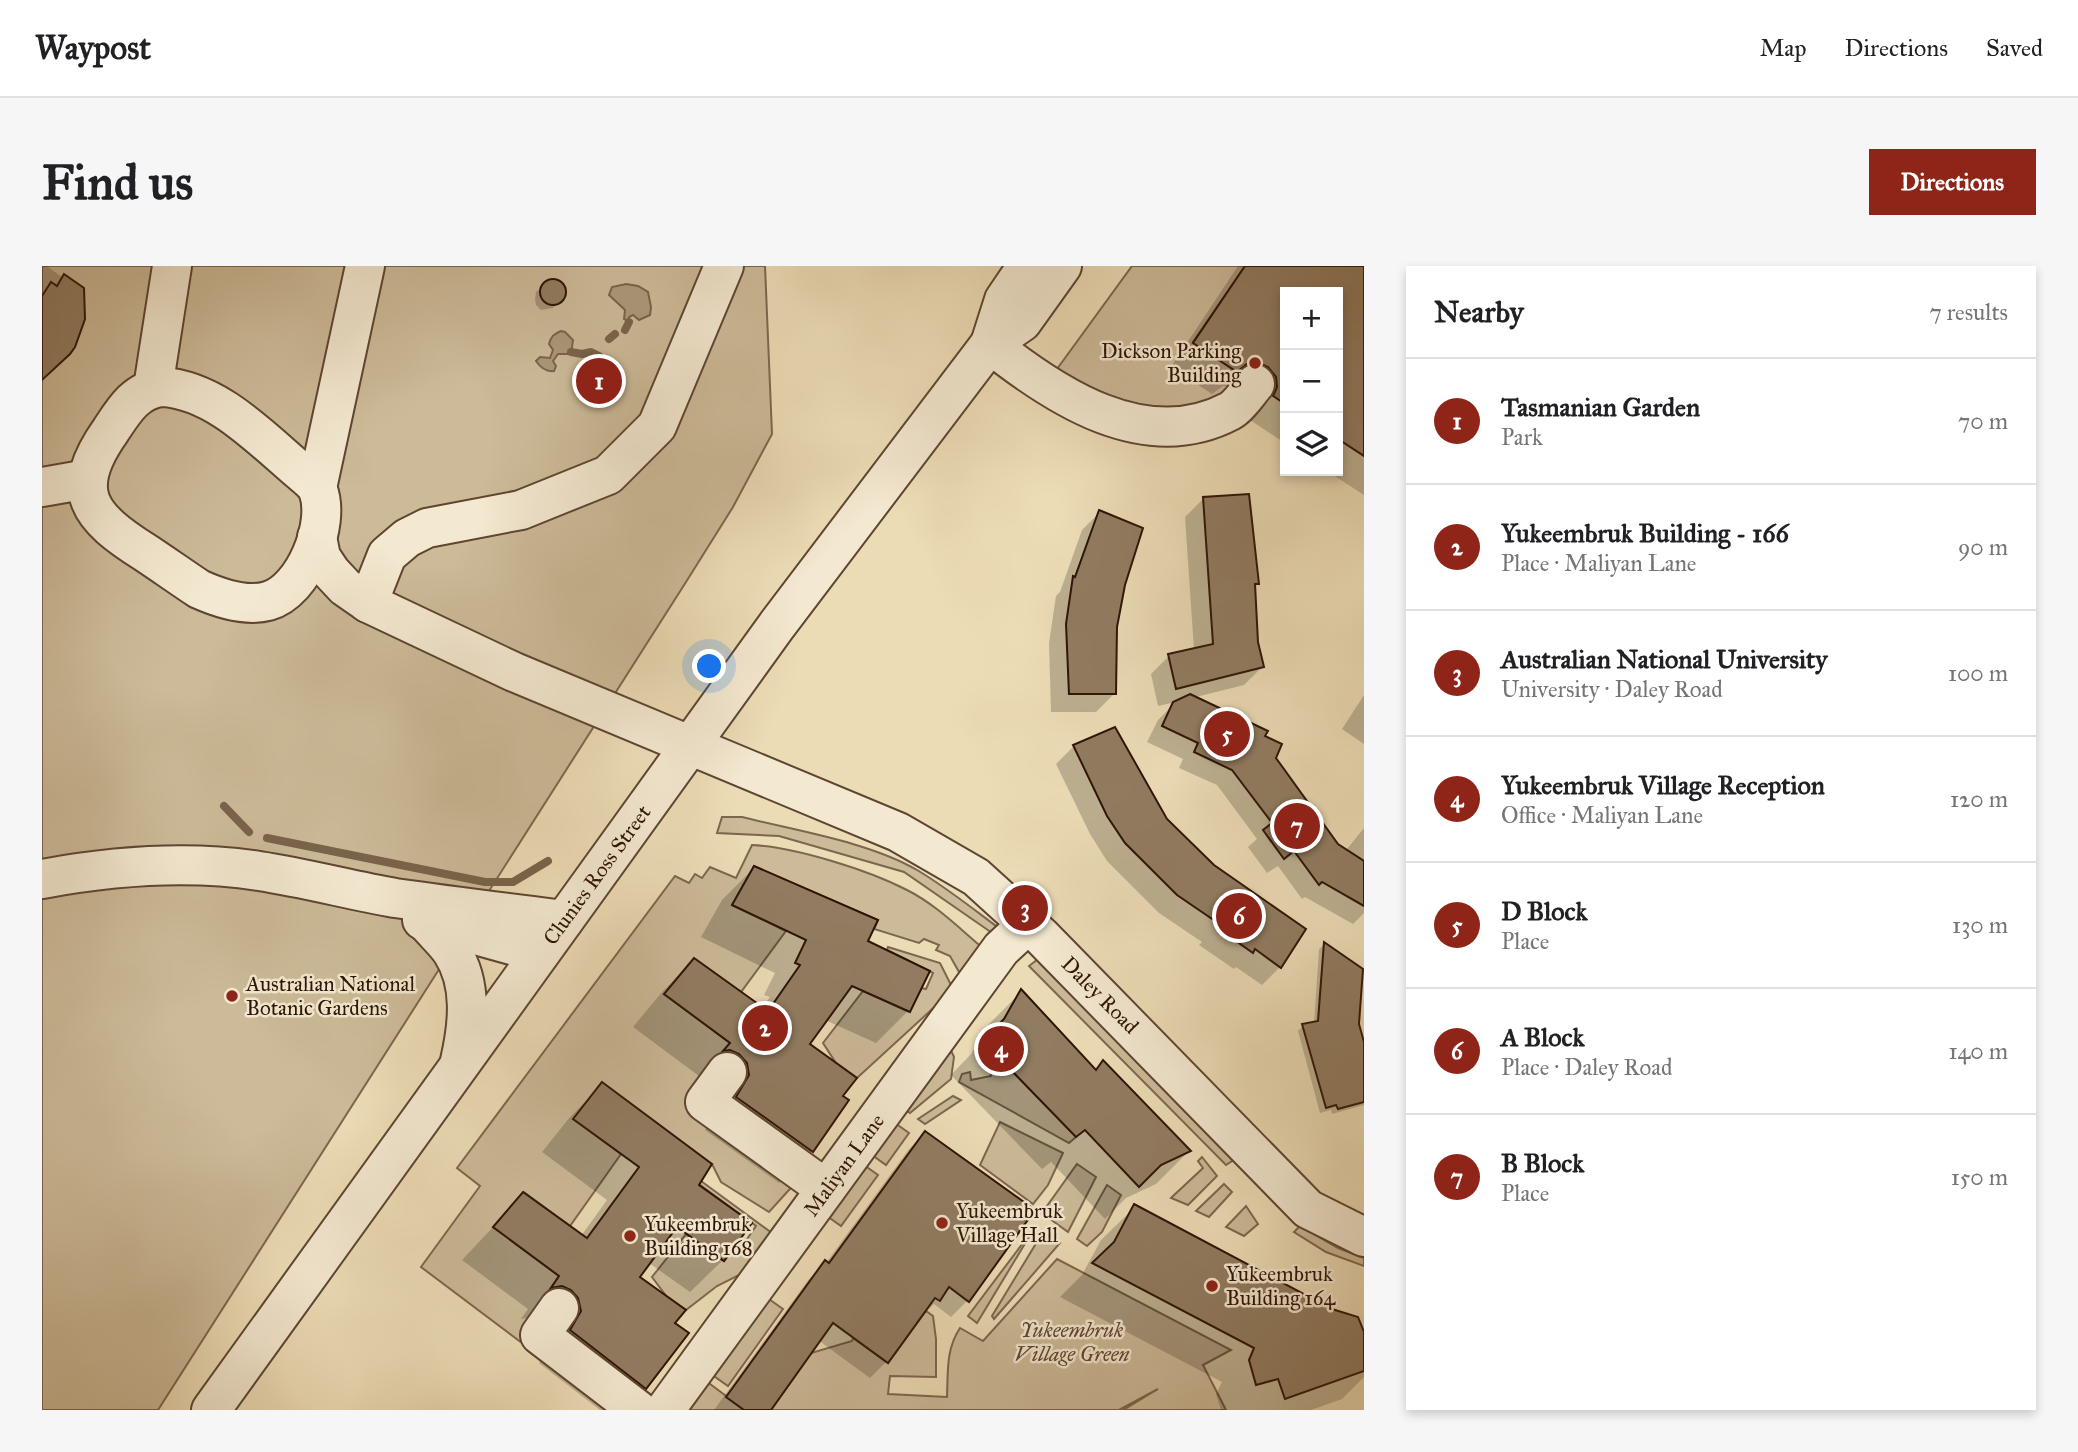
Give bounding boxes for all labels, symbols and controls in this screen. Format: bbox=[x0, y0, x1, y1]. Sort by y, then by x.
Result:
text: Waypost bbox=[35, 28, 151, 68]
text: Map bbox=[1760, 33, 1807, 63]
text: Directions bbox=[1845, 33, 1948, 63]
text: Saved bbox=[1986, 33, 2043, 63]
button: Directions bbox=[1869, 149, 2036, 215]
text: Find us bbox=[42, 153, 193, 212]
map controls bbox=[1280, 287, 1343, 476]
button: + bbox=[1280, 287, 1343, 350]
text: Nearby bbox=[1434, 294, 1524, 330]
text: 7 results bbox=[1929, 298, 2008, 326]
place label: Dickson Parking Building bbox=[1101, 338, 1241, 388]
button: − bbox=[1280, 350, 1343, 413]
pin: 1 bbox=[576, 355, 622, 407]
marker: Dickson Parking Building bbox=[1247, 355, 1263, 371]
text: Tasmanian Garden bbox=[1501, 391, 1700, 423]
text: 1 bbox=[1452, 407, 1462, 435]
text: 70 m bbox=[1958, 407, 2008, 435]
button: layers bbox=[1280, 413, 1343, 476]
text: Park bbox=[1501, 423, 1543, 451]
text: Yukeembruk Building - 166 bbox=[1501, 517, 1789, 549]
text: 2 bbox=[1451, 533, 1463, 561]
text: 90 m bbox=[1958, 533, 2008, 561]
text: Place · Maliyan Lane bbox=[1501, 549, 1696, 577]
text: Australian National University bbox=[1501, 643, 1827, 675]
your location bbox=[692, 649, 726, 683]
text: 3 bbox=[1452, 659, 1462, 687]
text: 100 m bbox=[1948, 659, 2008, 687]
text: University · Daley Road bbox=[1501, 675, 1723, 703]
pin: 5 bbox=[1204, 708, 1250, 760]
text: Yukeembruk Village Reception bbox=[1501, 769, 1825, 801]
text: 4 bbox=[1451, 785, 1463, 813]
text: 120 m bbox=[1950, 785, 2008, 813]
street label: Clunies Ross Street bbox=[538, 800, 657, 950]
pin: 7 bbox=[1274, 800, 1320, 852]
text: Office · Maliyan Lane bbox=[1501, 801, 1703, 829]
pin: 3 bbox=[1002, 882, 1048, 934]
pin: 6 bbox=[1216, 890, 1262, 942]
text: D Block bbox=[1501, 895, 1588, 927]
text: 5 bbox=[1452, 911, 1462, 939]
text: 130 m bbox=[1952, 911, 2008, 939]
text: Place bbox=[1501, 927, 1549, 955]
street label: Daley Road bbox=[1056, 951, 1144, 1039]
place label: Australian National Botanic Gardens bbox=[245, 971, 415, 1021]
marker: Australian National Botanic Gardens bbox=[224, 988, 240, 1004]
pin: 2 bbox=[742, 1002, 788, 1054]
text: A Block bbox=[1501, 1021, 1585, 1053]
pin: 4 bbox=[978, 1023, 1024, 1075]
text: 6 bbox=[1451, 1037, 1463, 1065]
text: 140 m bbox=[1948, 1037, 2008, 1065]
text: Place · Daley Road bbox=[1501, 1053, 1673, 1081]
street label: Maliyan Lane bbox=[798, 1108, 890, 1221]
text: B Block bbox=[1501, 1147, 1584, 1179]
text: 7 bbox=[1451, 1163, 1463, 1191]
text: 150 m bbox=[1951, 1163, 2008, 1191]
text: Place bbox=[1501, 1179, 1549, 1207]
place label: Yukeembruk Village Hall bbox=[955, 1198, 1063, 1248]
place label: Yukeembruk Building 168 bbox=[644, 1211, 753, 1261]
marker: Yukeembruk Village Hall bbox=[934, 1215, 950, 1231]
marker: Yukeembruk Building 168 bbox=[622, 1228, 638, 1244]
place label: Yukeembruk Building 164 bbox=[1226, 1261, 1336, 1311]
marker: Yukeembruk Building 164 bbox=[1204, 1278, 1220, 1294]
park label: Yukeembruk Village Green bbox=[1014, 1317, 1130, 1367]

